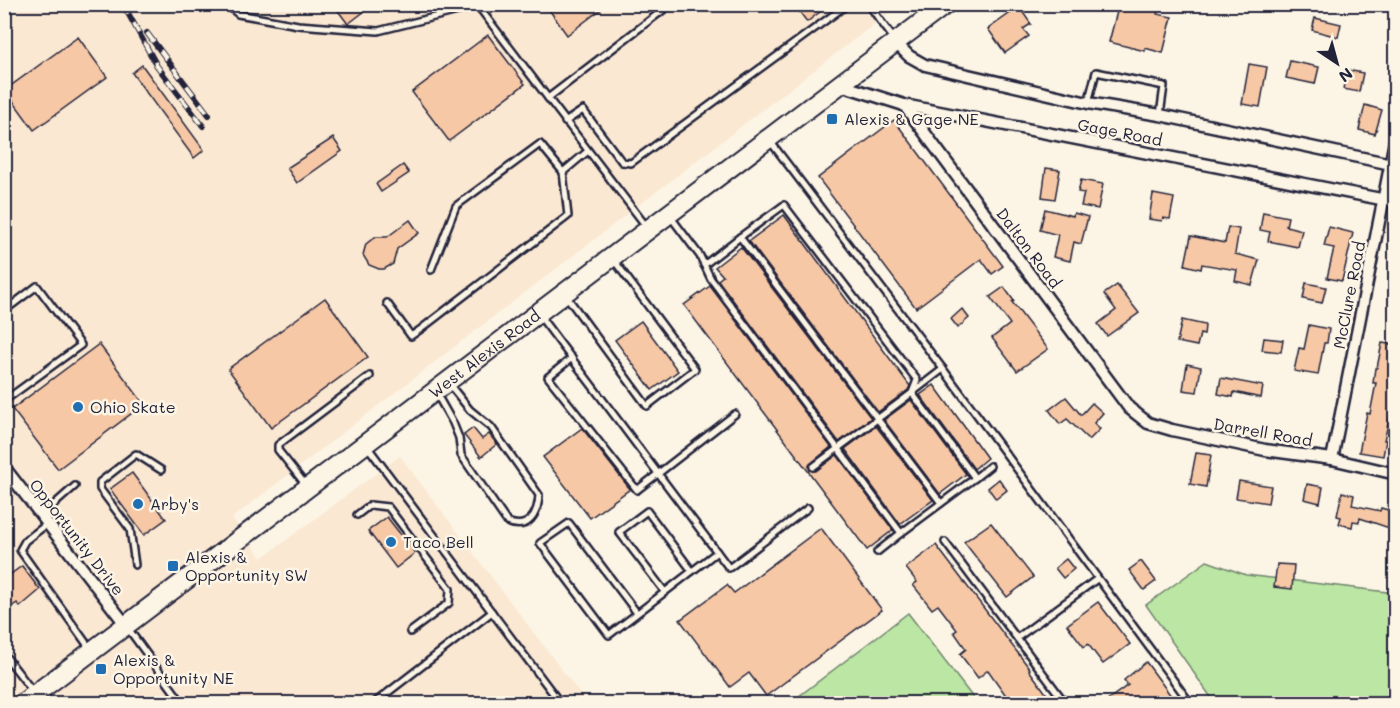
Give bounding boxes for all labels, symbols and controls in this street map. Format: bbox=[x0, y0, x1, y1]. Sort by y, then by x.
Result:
north arrow bbox=[1307, 33, 1367, 93]
text: N bbox=[1335, 63, 1357, 88]
place label: Alexis & Gage NE bbox=[844, 108, 979, 129]
marker: Alexis & Gage NE bbox=[825, 112, 839, 126]
street label: Gage Road bbox=[1076, 113, 1164, 150]
street label: Dalton Road bbox=[992, 203, 1066, 292]
street label: McClure Road bbox=[1328, 239, 1369, 351]
street label: West Alexis Road bbox=[424, 304, 544, 402]
place label: Ohio Skate bbox=[90, 396, 176, 417]
marker: Ohio Skate bbox=[71, 400, 85, 414]
street label: Darrell Road bbox=[1212, 412, 1314, 451]
street label: Opportunity Drive bbox=[25, 474, 129, 599]
place label: Arby's bbox=[150, 493, 199, 514]
marker: Arby's bbox=[131, 497, 145, 511]
place label: Taco Bell bbox=[403, 531, 474, 552]
marker: Taco Bell bbox=[384, 535, 398, 549]
place label: Alexis & Opportunity SW bbox=[185, 546, 308, 585]
marker: Alexis & Opportunity SW bbox=[166, 559, 180, 573]
place label: Alexis & Opportunity NE bbox=[113, 649, 234, 688]
marker: Alexis & Opportunity NE bbox=[94, 662, 108, 676]

